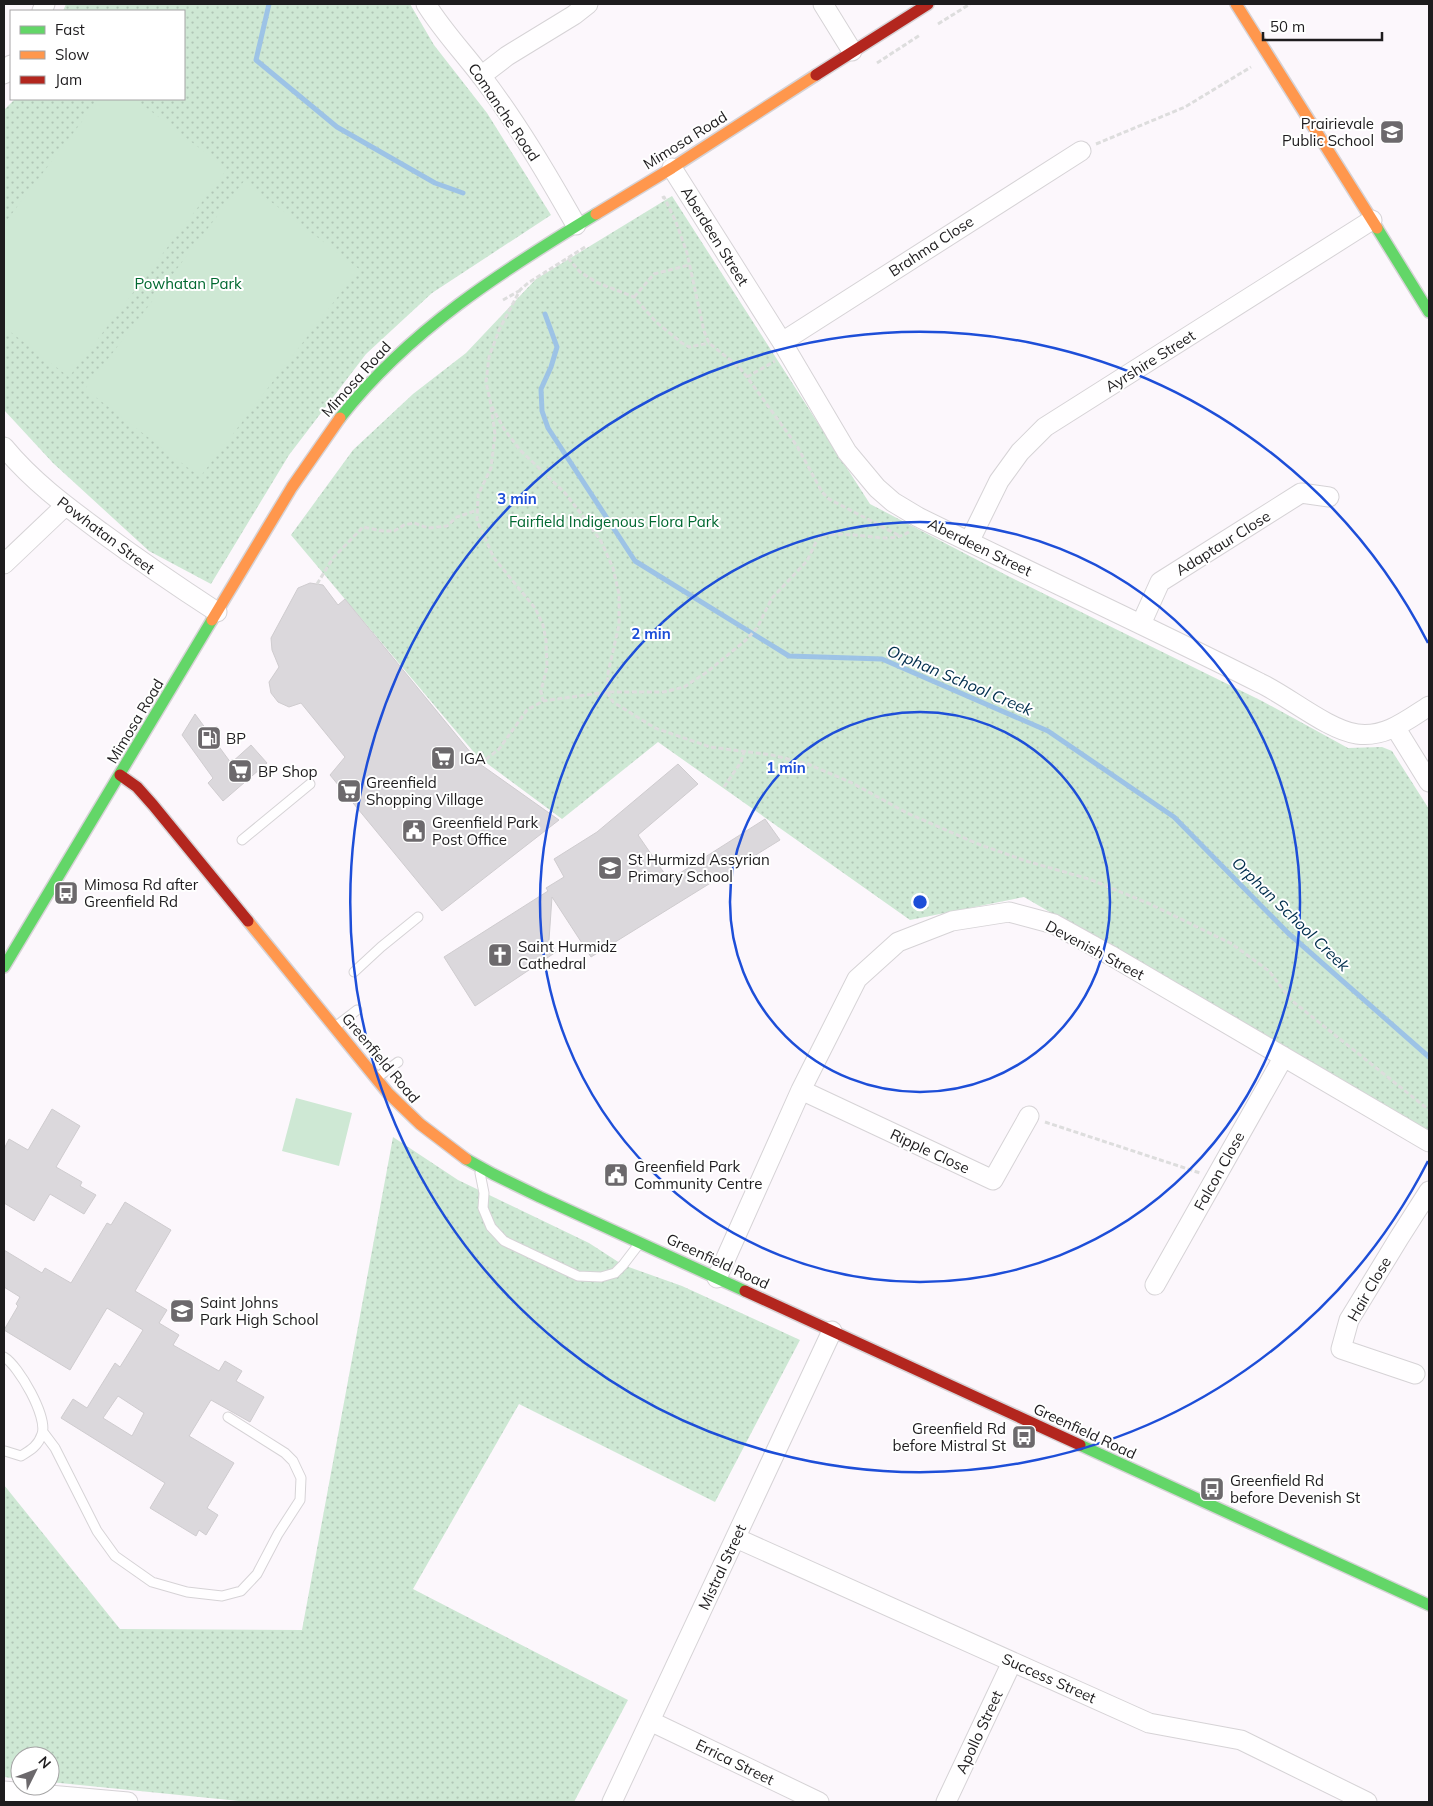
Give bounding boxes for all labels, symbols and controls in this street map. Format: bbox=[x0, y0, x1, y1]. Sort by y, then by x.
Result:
legend bbox=[10, 10, 185, 100]
scale bar bbox=[1263, 10, 1382, 42]
text: 50 m bbox=[1270, 17, 1305, 36]
text: Fast bbox=[55, 20, 85, 39]
text: Slow bbox=[55, 45, 89, 64]
street label: Comanche Road bbox=[464, 59, 544, 165]
text: Jam bbox=[55, 70, 82, 89]
street label: Mimosa Road bbox=[640, 107, 730, 173]
place label: Prairievale Public School bbox=[1282, 114, 1374, 150]
school or university icon: Prairievale Public School bbox=[1379, 119, 1405, 145]
street label: Aberdeen Street bbox=[677, 183, 753, 289]
street label: Brahma Close bbox=[885, 211, 977, 281]
park label: Powhatan Park bbox=[134, 274, 242, 293]
street label: Ayrshire Street bbox=[1101, 326, 1199, 396]
street label: Mimosa Road bbox=[317, 337, 395, 421]
text: 3 min bbox=[497, 489, 537, 508]
street label: Powhatan Street bbox=[54, 492, 158, 578]
street label: Adaptaur Close bbox=[1172, 506, 1274, 580]
park label: Fairfield Indigenous Flora Park bbox=[509, 512, 719, 531]
street label: Aberdeen Street bbox=[925, 514, 1035, 580]
text: 2 min bbox=[631, 624, 671, 643]
water label: Orphan School Creek bbox=[884, 640, 1036, 720]
street label: Mimosa Road bbox=[102, 675, 168, 767]
fuel station icon: BP bbox=[196, 725, 222, 751]
place label: BP bbox=[226, 729, 246, 748]
supermarket icon: IGA bbox=[430, 745, 456, 771]
place label: IGA bbox=[460, 749, 486, 768]
supermarket icon: BP Shop bbox=[227, 758, 253, 784]
text: 1 min bbox=[766, 758, 806, 777]
place label: BP Shop bbox=[258, 762, 318, 781]
place label: Greenfield Shopping Village bbox=[366, 773, 483, 809]
supermarket icon: Greenfield Shopping Village bbox=[336, 778, 362, 804]
place label: Greenfield Park Post Office bbox=[432, 813, 539, 849]
public building icon: Greenfield Park Post Office bbox=[401, 818, 427, 844]
place label: St Hurmizd Assyrian Primary School bbox=[628, 850, 770, 886]
water label: Orphan School Creek bbox=[1228, 853, 1355, 976]
school or university icon: St Hurmizd Assyrian Primary School bbox=[597, 855, 623, 881]
place label: Mimosa Rd after Greenfield Rd bbox=[84, 875, 199, 911]
bus stop icon: Mimosa Rd after Greenfield Rd bbox=[53, 880, 79, 906]
centre of rings bbox=[911, 893, 929, 911]
street label: Devenish Street bbox=[1042, 916, 1148, 984]
place label: Saint Hurmidz Cathedral bbox=[518, 937, 617, 973]
church icon: Saint Hurmidz Cathedral bbox=[487, 942, 513, 968]
street label: Greenfield Road bbox=[338, 1009, 424, 1107]
street label: Ripple Close bbox=[887, 1124, 973, 1178]
street label: Falcon Close bbox=[1190, 1128, 1248, 1214]
place label: Greenfield Park Community Centre bbox=[634, 1157, 762, 1193]
public building icon: Greenfield Park Community Centre bbox=[603, 1162, 629, 1188]
street label: Greenfield Road bbox=[663, 1229, 773, 1293]
street label: Hair Close bbox=[1343, 1253, 1395, 1325]
place label: Saint Johns Park High School bbox=[200, 1293, 319, 1329]
school or university icon: Saint Johns Park High School bbox=[169, 1298, 195, 1324]
street label: Greenfield Road bbox=[1030, 1399, 1140, 1463]
place label: Greenfield Rd before Mistral St bbox=[893, 1419, 1006, 1455]
bus stop icon: Greenfield Rd before Mistral St bbox=[1011, 1424, 1037, 1450]
place label: Greenfield Rd before Devenish St bbox=[1230, 1471, 1360, 1507]
bus stop icon: Greenfield Rd before Devenish St bbox=[1199, 1476, 1225, 1502]
street label: Mistral Street bbox=[694, 1521, 750, 1613]
street label: Success Street bbox=[999, 1649, 1099, 1707]
street label: Apollo Street bbox=[951, 1687, 1007, 1777]
street label: Errica Street bbox=[693, 1735, 777, 1789]
north arrow bbox=[10, 1746, 60, 1796]
text: N bbox=[34, 1752, 55, 1772]

